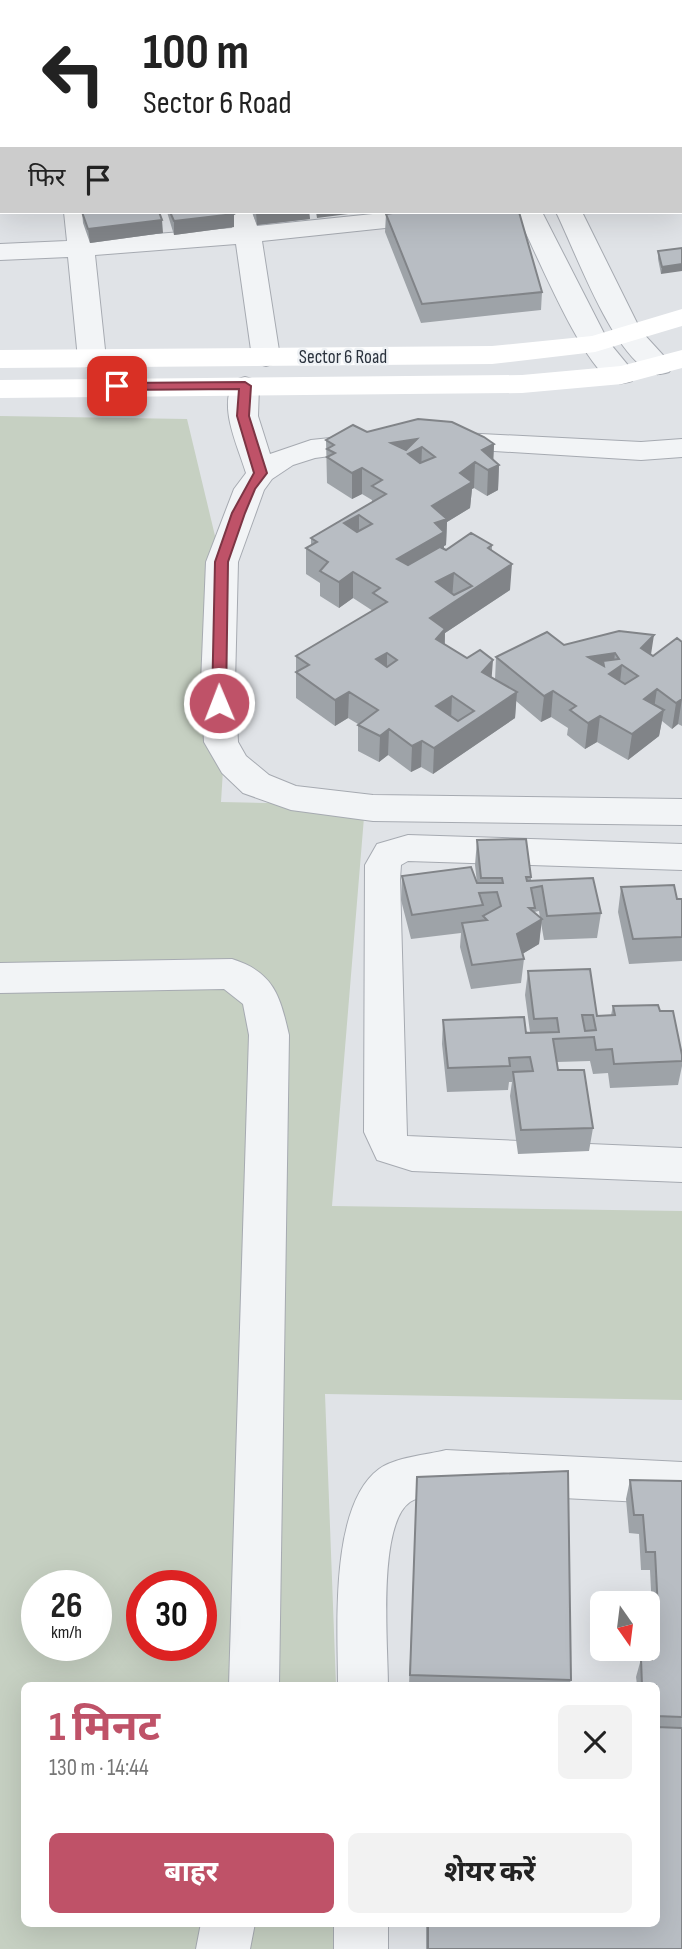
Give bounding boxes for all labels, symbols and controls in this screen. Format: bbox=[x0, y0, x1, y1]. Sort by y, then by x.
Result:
text: 100 m bbox=[143, 24, 249, 83]
icon: left bbox=[28, 28, 119, 119]
text: Sector 6 Road bbox=[143, 84, 292, 123]
icon: arrive bbox=[79, 161, 117, 199]
text: फिर bbox=[28, 163, 65, 194]
street label: Sector 6 Road bbox=[299, 346, 387, 369]
pin bbox=[87, 356, 147, 416]
icon: arrive bbox=[98, 367, 136, 405]
position arrow bbox=[182, 666, 256, 740]
speed limit sign: 30 bbox=[126, 1570, 217, 1661]
text: 26 bbox=[51, 1585, 82, 1628]
north arrow bbox=[590, 1591, 660, 1661]
map controls bbox=[590, 1591, 660, 1661]
text: km/h bbox=[51, 1622, 82, 1643]
text: 1 मिनट bbox=[49, 1702, 160, 1753]
button: close bbox=[558, 1705, 632, 1779]
text: 130 m · 14:44 bbox=[49, 1754, 149, 1782]
button: बाहर bbox=[49, 1833, 334, 1913]
button: शेयर करें bbox=[348, 1833, 632, 1913]

